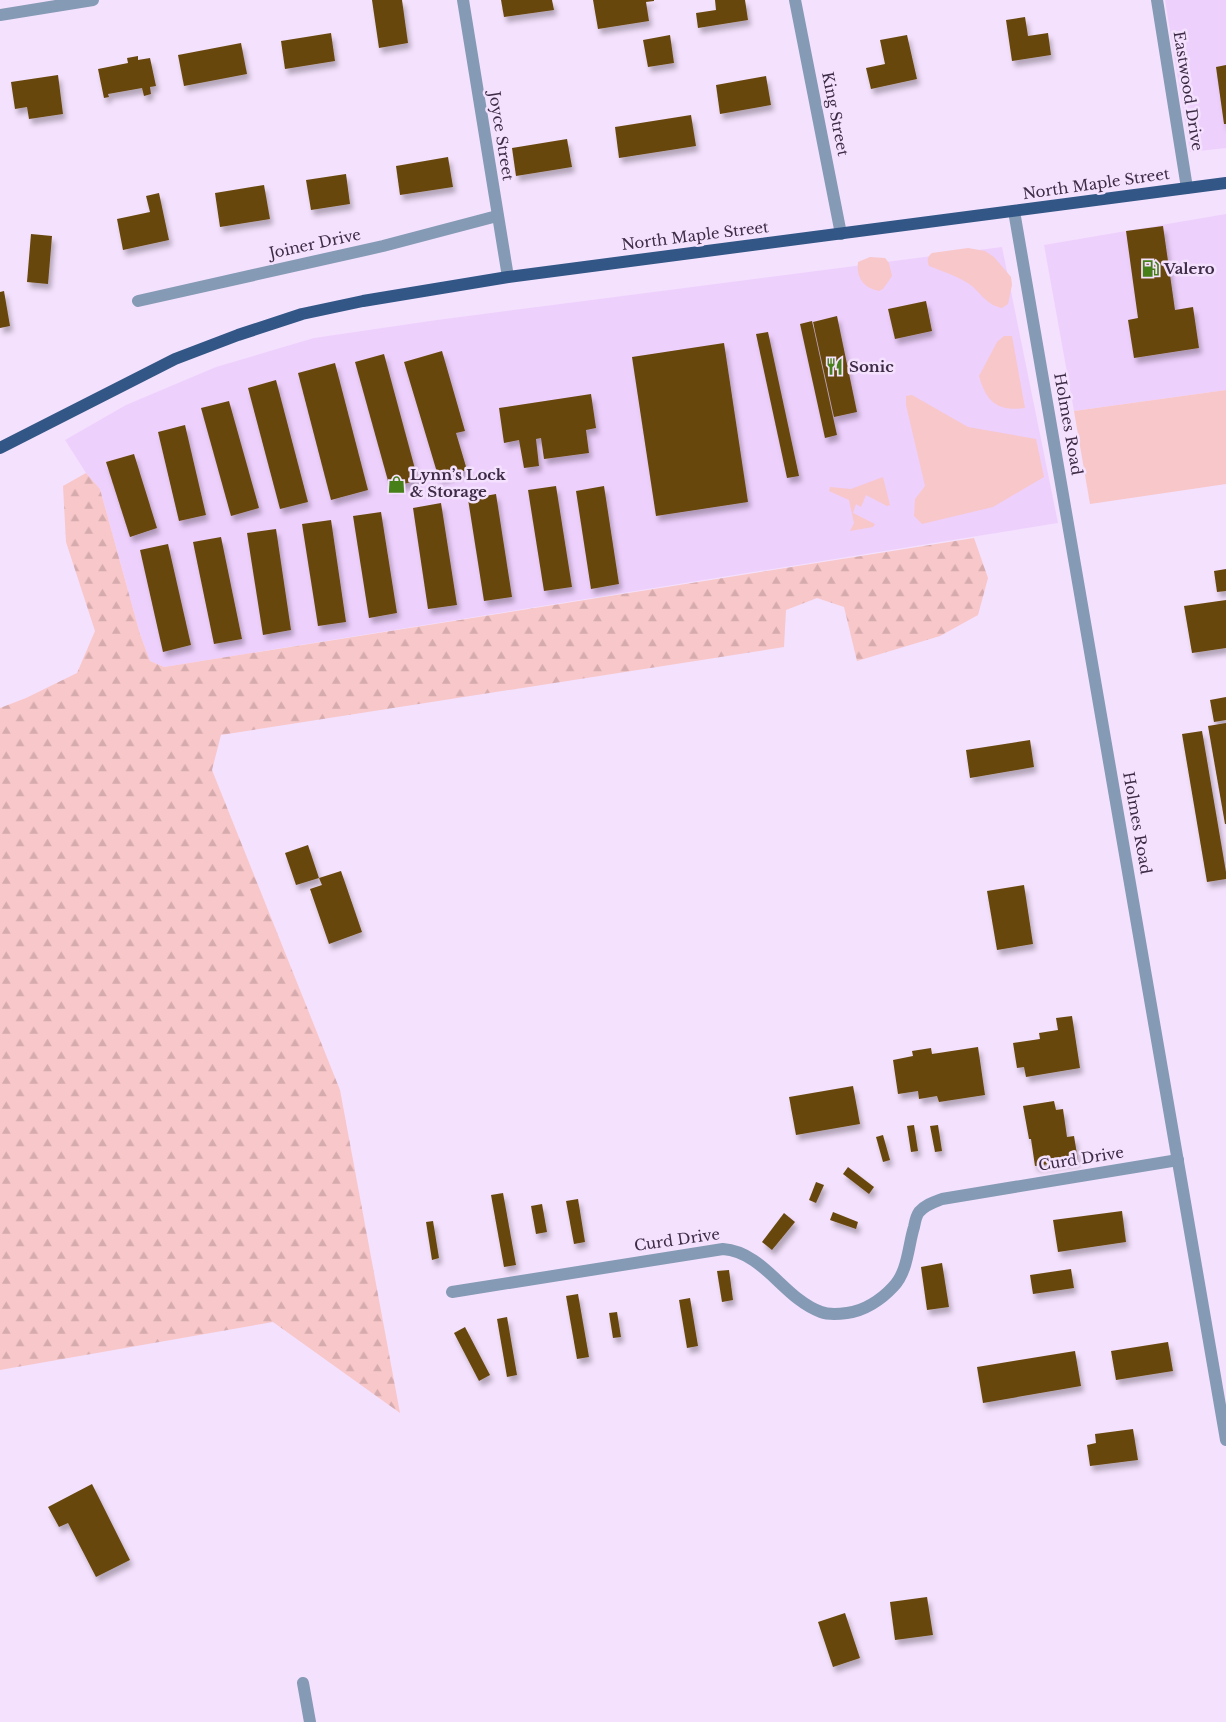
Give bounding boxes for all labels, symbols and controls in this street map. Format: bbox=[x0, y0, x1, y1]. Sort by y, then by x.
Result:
street label: Eastwood Drive bbox=[1170, 30, 1207, 152]
street label: King Street bbox=[818, 70, 853, 158]
street label: Joyce Street bbox=[485, 88, 518, 182]
street label: North Maple Street bbox=[1021, 164, 1171, 203]
street label: North Maple Street bbox=[620, 217, 770, 254]
street label: Joiner Drive bbox=[265, 225, 363, 263]
fuel station icon: Valero bbox=[1140, 259, 1160, 279]
place label: Valero bbox=[1163, 259, 1215, 278]
restaurant icon: Sonic bbox=[825, 357, 845, 377]
place label: Sonic bbox=[849, 357, 894, 376]
street label: Holmes Road bbox=[1050, 371, 1087, 477]
place label: Lynn’s Lock & Storage bbox=[410, 465, 507, 501]
shop icon: Lynn’s Lock & Storage bbox=[386, 474, 406, 494]
street label: Holmes Road bbox=[1119, 770, 1156, 876]
street label: Curd Drive bbox=[1037, 1142, 1125, 1175]
street label: Curd Drive bbox=[633, 1224, 721, 1255]

